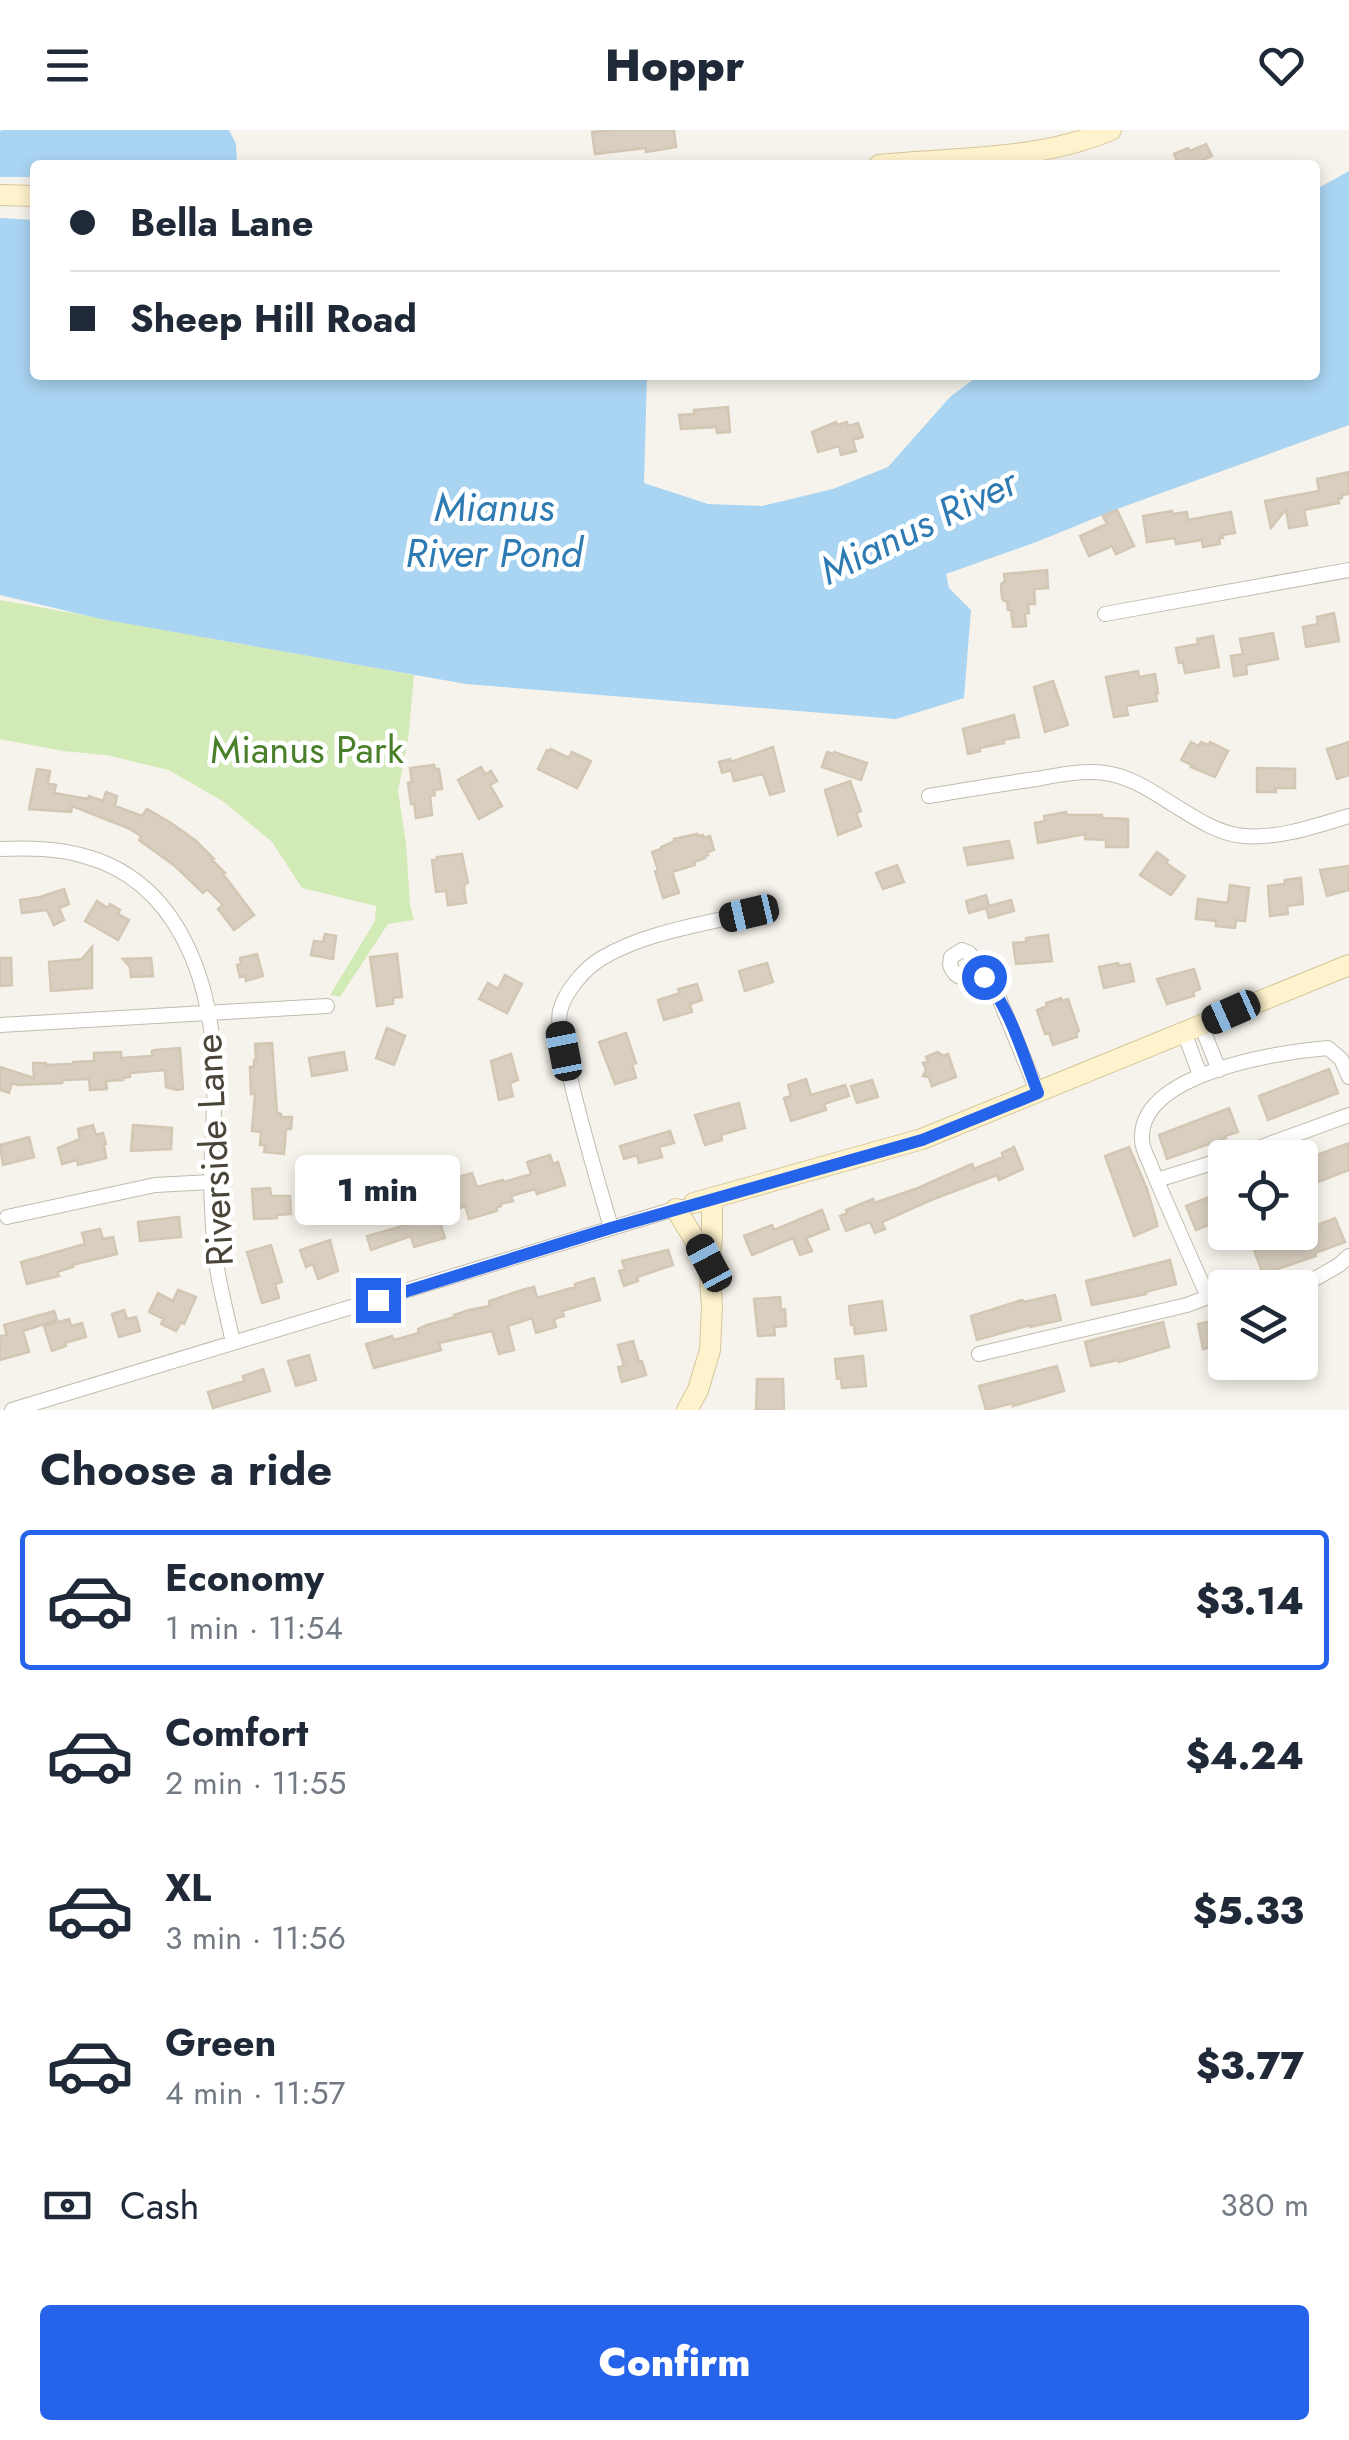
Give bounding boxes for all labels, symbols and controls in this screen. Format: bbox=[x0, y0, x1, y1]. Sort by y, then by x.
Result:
text: Hoppr bbox=[605, 33, 744, 98]
icon: menu bbox=[40, 38, 95, 93]
icon: heart bbox=[1254, 38, 1309, 93]
text: Bella Lane bbox=[130, 195, 314, 250]
text: Sheep Hill Road bbox=[130, 291, 417, 346]
water label: Mianus River bbox=[809, 452, 1029, 599]
water label: Mianus River Pond bbox=[405, 478, 585, 582]
park label: Mianus Park bbox=[210, 722, 404, 777]
car bbox=[716, 892, 782, 934]
route start bbox=[962, 955, 1007, 1000]
car bbox=[1197, 986, 1265, 1038]
car bbox=[544, 1019, 584, 1083]
street label: Riverside Lane bbox=[180, 1032, 247, 1268]
map controls bbox=[1208, 1140, 1318, 1380]
button: locate bbox=[1208, 1140, 1318, 1250]
callout: 1 min bbox=[296, 1155, 460, 1225]
text: 1 min bbox=[337, 1167, 418, 1213]
car bbox=[682, 1229, 736, 1297]
button: layers bbox=[1208, 1270, 1318, 1380]
route end bbox=[356, 1278, 401, 1323]
text: Choose a ride bbox=[40, 1437, 332, 1502]
text: Economy bbox=[165, 1550, 324, 1605]
icon: car bbox=[45, 1555, 135, 1645]
text: $3.14 bbox=[1196, 1573, 1304, 1628]
text: 1 min · 11:54 bbox=[165, 1605, 343, 1651]
text: Comfort bbox=[165, 1705, 308, 1760]
icon: car bbox=[45, 1710, 135, 1800]
text: $4.24 bbox=[1186, 1728, 1304, 1783]
text: 2 min · 11:55 bbox=[165, 1760, 346, 1806]
text: XL bbox=[165, 1860, 211, 1915]
icon: car bbox=[45, 1865, 135, 1955]
text: $5.33 bbox=[1193, 1883, 1304, 1938]
text: 3 min · 11:56 bbox=[165, 1915, 346, 1961]
text: Green bbox=[165, 2015, 276, 2070]
icon: car bbox=[45, 2020, 135, 2110]
text: $3.77 bbox=[1196, 2038, 1304, 2093]
text: 4 min · 11:57 bbox=[165, 2070, 345, 2116]
icon: cash bbox=[40, 2178, 95, 2233]
text: Cash bbox=[120, 2178, 200, 2233]
text: 380 m bbox=[1220, 2182, 1309, 2228]
button: Confirm bbox=[40, 2305, 1309, 2420]

